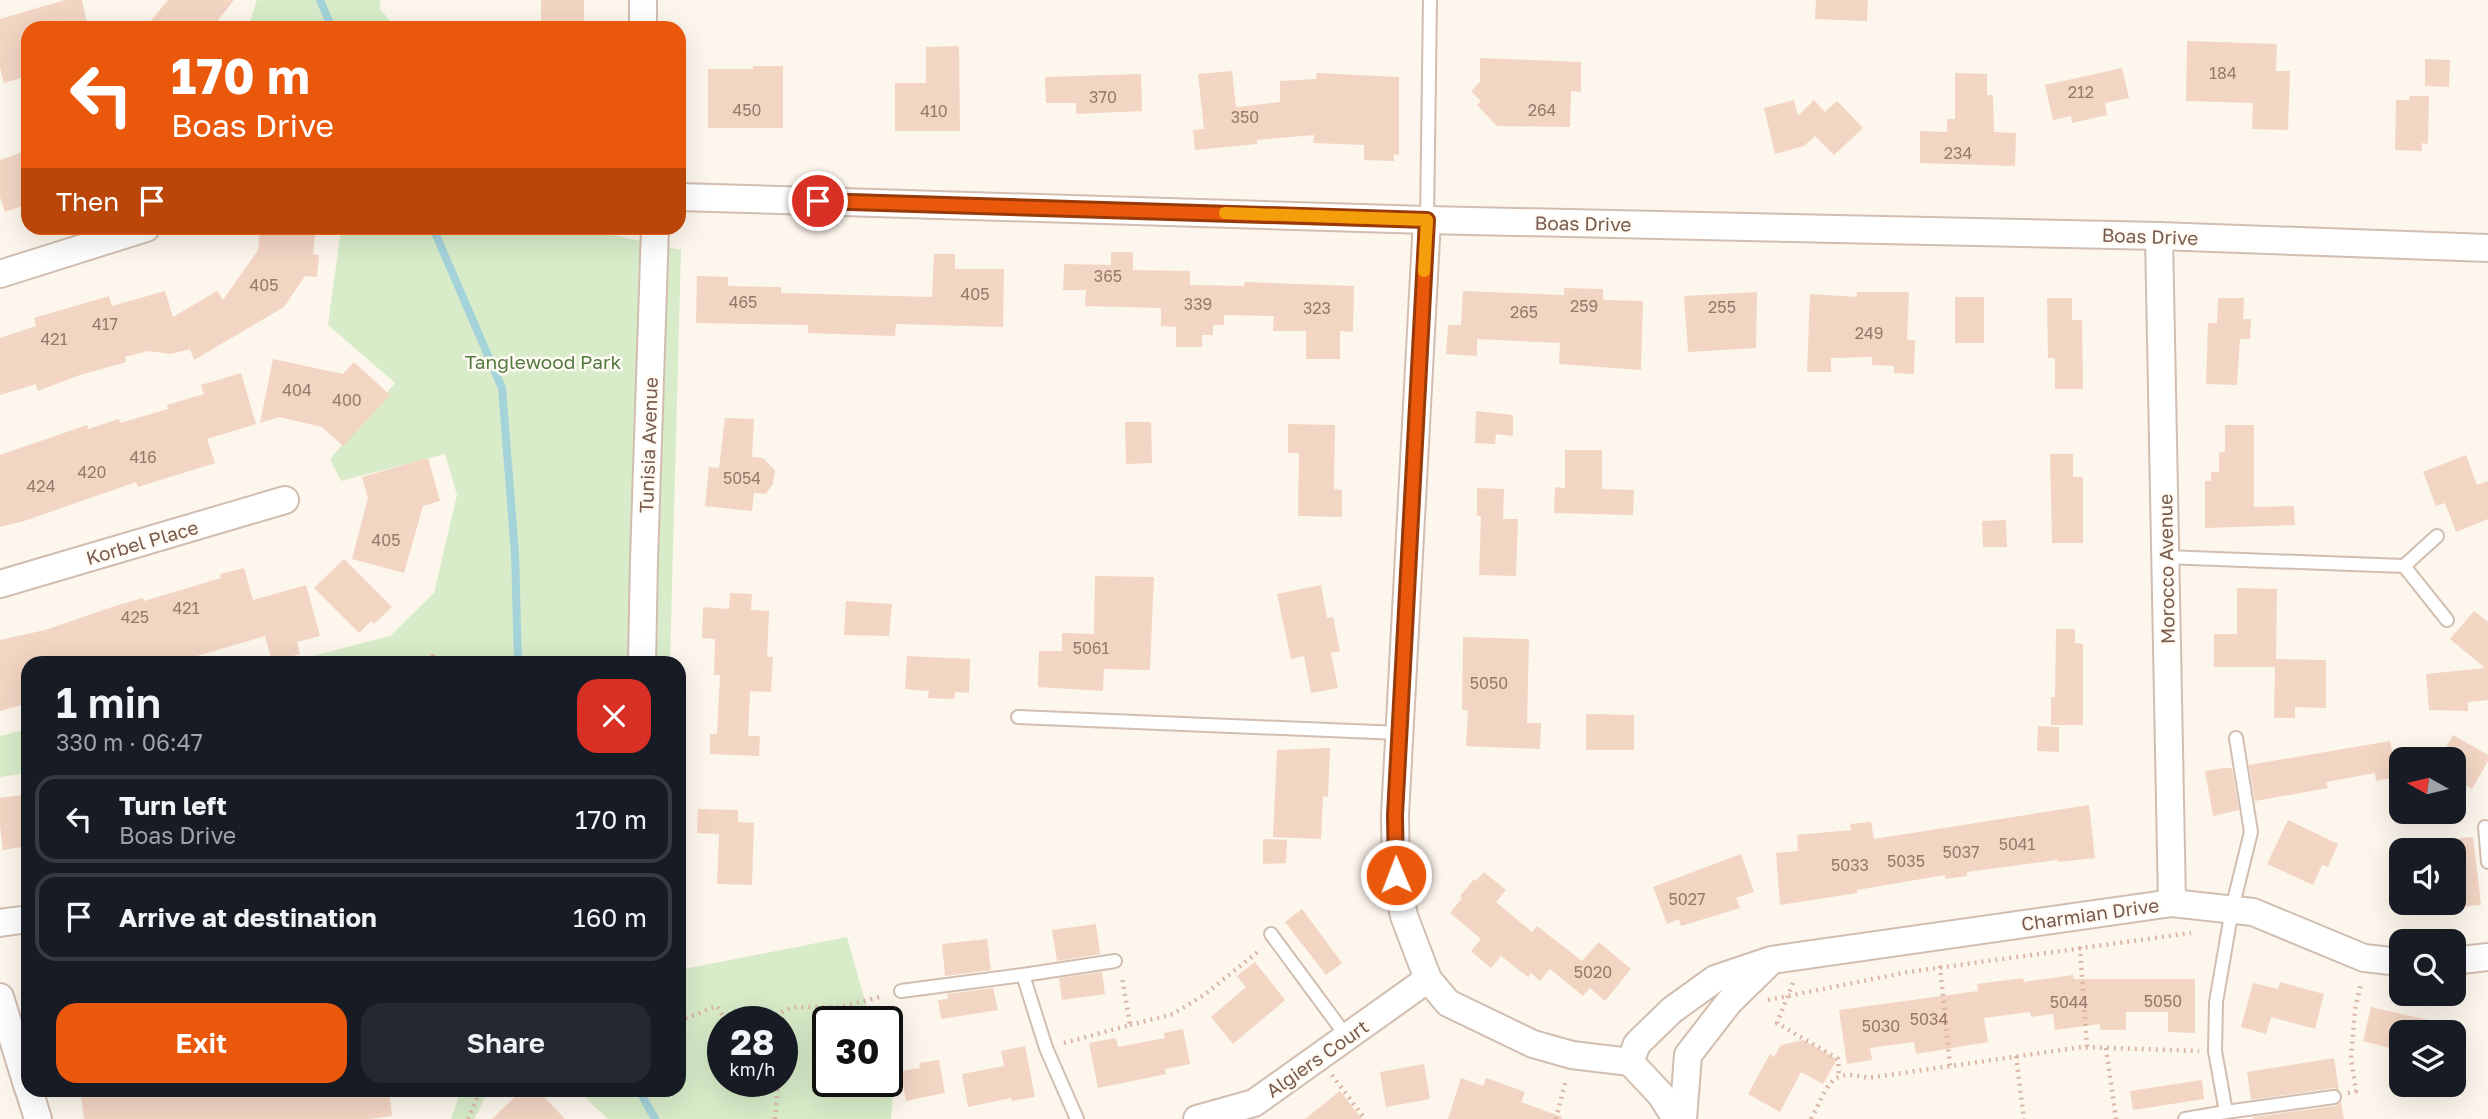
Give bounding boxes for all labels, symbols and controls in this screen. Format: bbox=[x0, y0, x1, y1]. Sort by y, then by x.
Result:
text: 170 m bbox=[171, 46, 310, 105]
icon: left bbox=[56, 49, 147, 140]
house number: 184 bbox=[2209, 63, 2237, 83]
house number: 212 bbox=[2068, 82, 2094, 102]
house number: 370 bbox=[1089, 87, 1117, 107]
house number: 450 bbox=[733, 100, 761, 120]
house number: 264 bbox=[1528, 100, 1556, 120]
house number: 410 bbox=[920, 101, 948, 121]
text: Boas Drive bbox=[171, 106, 334, 144]
house number: 350 bbox=[1231, 107, 1259, 127]
house number: 234 bbox=[1944, 143, 1972, 163]
pin bbox=[788, 171, 848, 231]
icon: arrive bbox=[133, 182, 171, 220]
icon: arrive bbox=[799, 182, 837, 220]
text: Then bbox=[56, 186, 119, 217]
street label: Boas Drive bbox=[1534, 211, 1632, 235]
street label: Boas Drive bbox=[2101, 223, 2199, 249]
house number: 365 bbox=[1094, 266, 1122, 286]
house number: 405 bbox=[250, 275, 278, 295]
house number: 405 bbox=[961, 284, 989, 304]
house number: 465 bbox=[729, 292, 757, 312]
house number: 339 bbox=[1184, 294, 1212, 314]
house number: 259 bbox=[1570, 296, 1598, 316]
house number: 255 bbox=[1708, 297, 1736, 317]
house number: 323 bbox=[1303, 298, 1331, 318]
house number: 265 bbox=[1510, 302, 1538, 322]
house number: 417 bbox=[92, 314, 118, 334]
house number: 249 bbox=[1855, 323, 1883, 343]
house number: 421 bbox=[41, 329, 68, 349]
park label: Tanglewood Park bbox=[465, 350, 621, 373]
street label: Tunisia Avenue bbox=[634, 377, 662, 513]
house number: 404 bbox=[282, 380, 312, 400]
house number: 400 bbox=[332, 390, 362, 410]
house number: 416 bbox=[129, 447, 157, 467]
house number: 420 bbox=[78, 462, 106, 482]
house number: 5054 bbox=[723, 468, 761, 488]
house number: 424 bbox=[27, 476, 55, 496]
street label: Morocco Avenue bbox=[2153, 494, 2179, 644]
street label: Korbel Place bbox=[83, 515, 201, 569]
house number: 405 bbox=[372, 530, 400, 550]
house number: 421 bbox=[173, 598, 200, 618]
house number: 425 bbox=[121, 607, 149, 627]
house number: 5061 bbox=[1073, 638, 1110, 658]
house number: 5050 bbox=[1470, 673, 1508, 693]
text: 1 min bbox=[56, 677, 161, 727]
button: close bbox=[577, 679, 651, 753]
text: 330 m · 06:47 bbox=[56, 728, 203, 756]
north arrow bbox=[2389, 747, 2466, 824]
map controls bbox=[2389, 747, 2466, 1097]
text: Turn left bbox=[119, 790, 227, 821]
icon: left bbox=[60, 800, 98, 838]
text: 170 m bbox=[575, 804, 647, 835]
text: Boas Drive bbox=[119, 821, 236, 849]
house number: 5041 bbox=[1999, 834, 2036, 854]
position arrow bbox=[1359, 838, 1433, 912]
button: sound bbox=[2389, 838, 2466, 915]
house number: 5037 bbox=[1942, 842, 1980, 862]
house number: 5035 bbox=[1887, 851, 1925, 871]
house number: 5033 bbox=[1831, 855, 1869, 875]
house number: 5027 bbox=[1669, 889, 1705, 909]
street label: Charmian Drive bbox=[2020, 893, 2160, 935]
icon: arrive bbox=[60, 898, 98, 936]
text: Arrive at destination bbox=[119, 902, 377, 933]
text: 160 m bbox=[573, 902, 647, 933]
button: search bbox=[2389, 929, 2466, 1006]
house number: 5020 bbox=[1574, 962, 1612, 982]
house number: 5050 bbox=[2144, 991, 2182, 1011]
house number: 5044 bbox=[2050, 992, 2088, 1012]
button: Exit bbox=[56, 1003, 347, 1083]
button: Share bbox=[361, 1003, 651, 1083]
speed limit sign: 30 bbox=[812, 1006, 903, 1097]
house number: 5034 bbox=[1910, 1009, 1948, 1029]
street label: Algiers Court bbox=[1261, 1014, 1373, 1102]
house number: 5030 bbox=[1862, 1016, 1900, 1036]
button: layers bbox=[2389, 1020, 2466, 1097]
text: 28 bbox=[731, 1021, 774, 1063]
text: km/h bbox=[730, 1058, 775, 1080]

